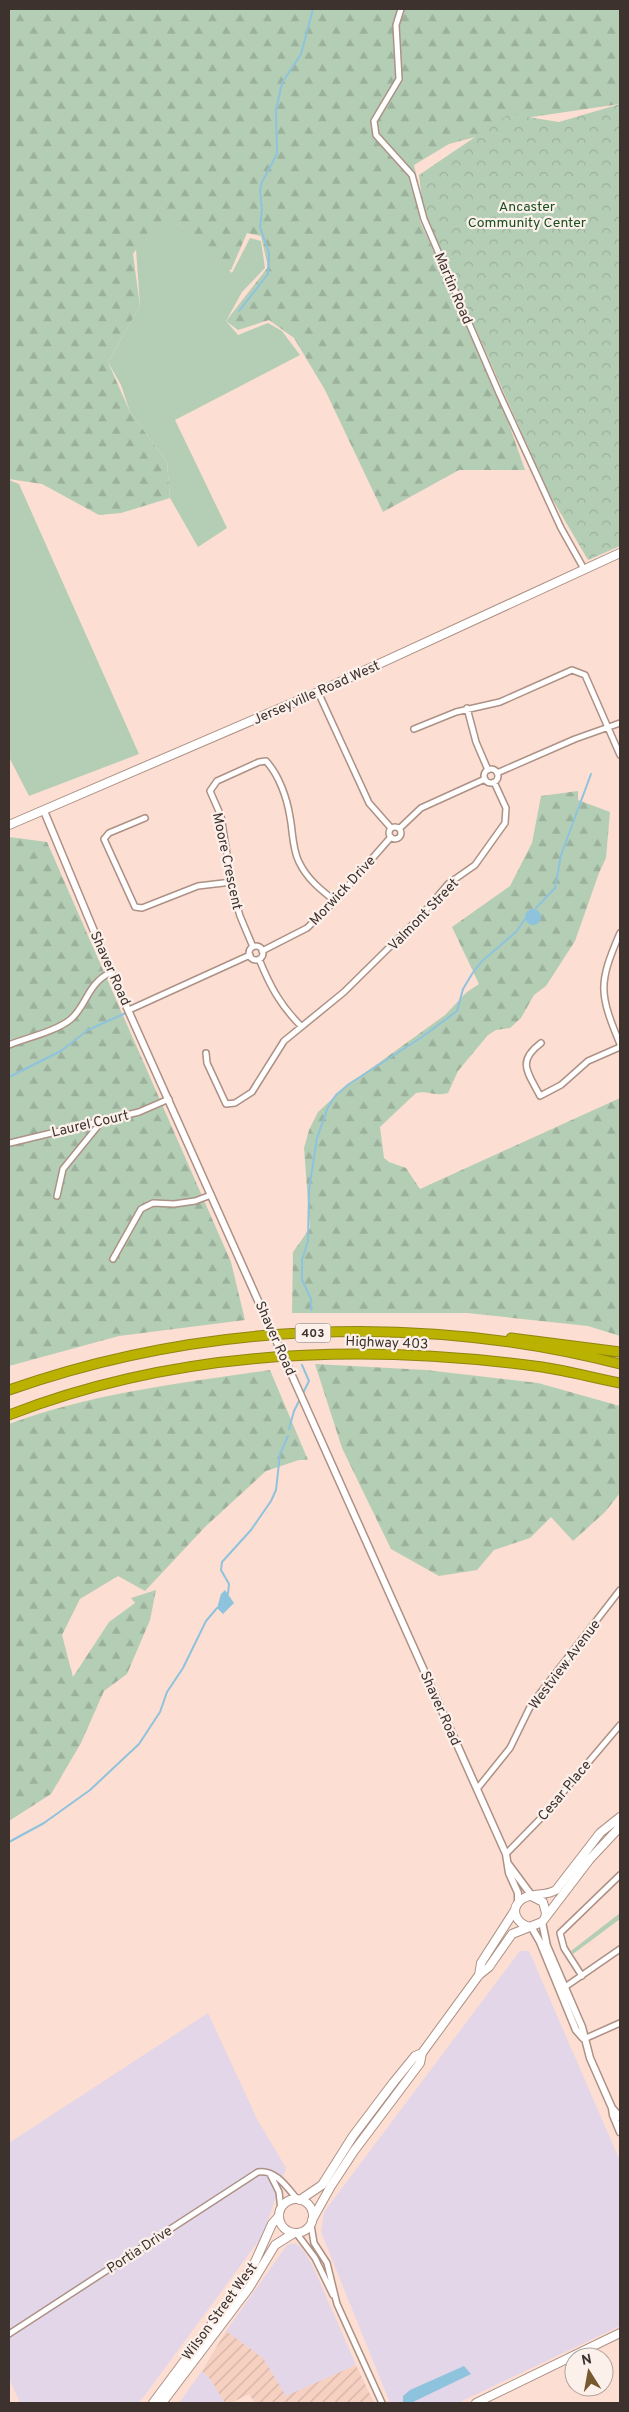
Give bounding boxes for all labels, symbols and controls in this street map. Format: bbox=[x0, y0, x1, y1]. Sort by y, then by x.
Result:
park label: Ancaster Community Center bbox=[468, 199, 587, 232]
street label: Martin Road bbox=[430, 250, 475, 327]
street label: Jerseyville Road West bbox=[251, 658, 383, 729]
street label: Moore Crescent bbox=[208, 811, 245, 911]
street label: Morwick Drive bbox=[307, 853, 380, 929]
street label: Valmont Street bbox=[385, 875, 463, 955]
street label: Shaver Road bbox=[86, 929, 134, 1008]
street label: Laurel Court bbox=[50, 1107, 131, 1142]
street label: Shaver Road bbox=[251, 1299, 299, 1378]
road number: 403 bbox=[296, 1324, 330, 1342]
street label: Highway 403 bbox=[345, 1334, 429, 1353]
street label: Westview Avenue bbox=[526, 1617, 604, 1713]
street label: Shaver Road bbox=[416, 1669, 464, 1748]
street label: Cesar Place bbox=[535, 1757, 595, 1825]
street label: Portia Drive bbox=[104, 2223, 176, 2278]
street label: Wilson Street West bbox=[179, 2260, 261, 2364]
north arrow bbox=[564, 2347, 614, 2397]
text: N bbox=[580, 2351, 593, 2370]

